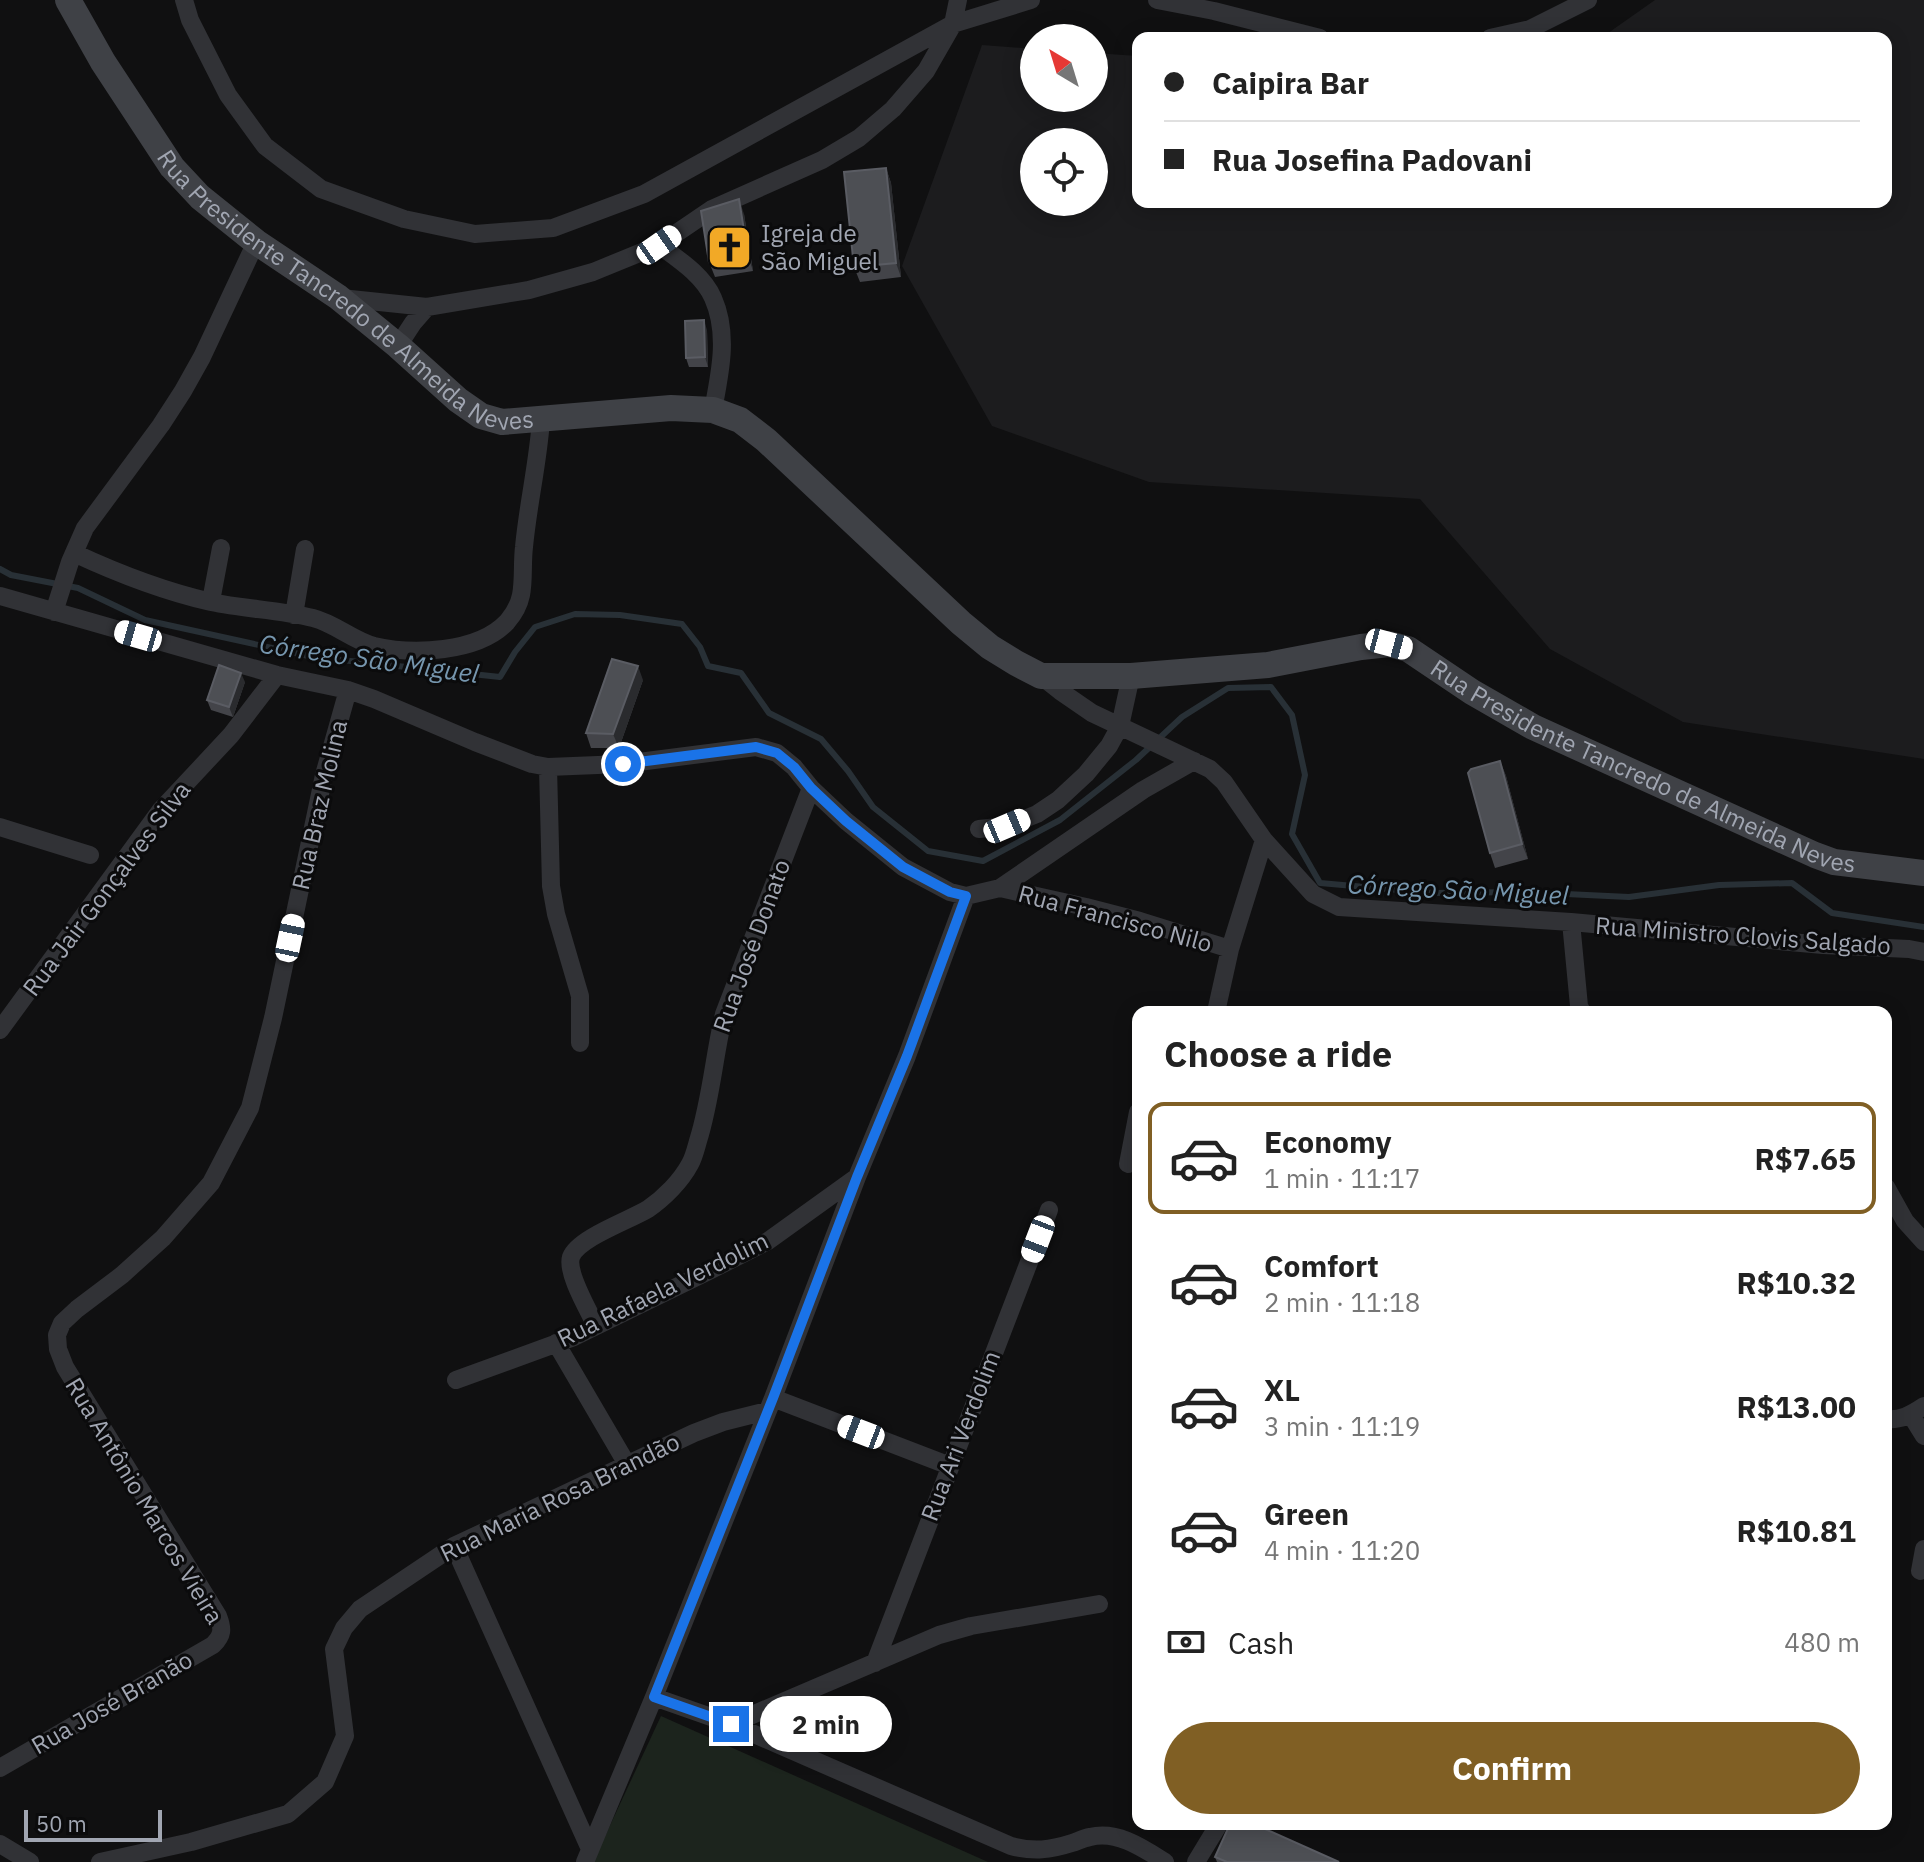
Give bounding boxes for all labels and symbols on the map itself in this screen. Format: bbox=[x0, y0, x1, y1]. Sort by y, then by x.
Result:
north arrow bbox=[1020, 24, 1108, 112]
street label: Rua Presidente Tancredo de Almeida Neves bbox=[150, 143, 535, 437]
place label: Igreja de São Miguel bbox=[761, 217, 878, 277]
car bbox=[632, 221, 686, 269]
church icon: Igreja de São Miguel bbox=[706, 224, 754, 272]
car bbox=[112, 618, 164, 654]
water label: Córrego São Miguel bbox=[257, 626, 481, 690]
car bbox=[1363, 626, 1415, 662]
street label: Rua Presidente Tancredo de Almeida Neves bbox=[1425, 652, 1857, 879]
street label: Rua Braz Molina bbox=[284, 717, 354, 893]
route start bbox=[605, 746, 641, 782]
street label: Rua Jair Gonçalves Silva bbox=[15, 775, 198, 1002]
car bbox=[980, 806, 1034, 846]
street label: Rua José Donato bbox=[705, 855, 797, 1036]
water label: Córrego São Miguel bbox=[1347, 866, 1570, 912]
street label: Rua Francisco Nilo bbox=[1015, 877, 1216, 959]
street label: Rua Ministro Clovis Salgado bbox=[1594, 909, 1892, 961]
car bbox=[273, 912, 307, 964]
car bbox=[1018, 1212, 1058, 1266]
street label: Rua Rafaela Verdolim bbox=[552, 1224, 773, 1354]
street label: Rua Ari Verdolim bbox=[913, 1346, 1007, 1525]
street label: Rua Antônio Marcos Vieira bbox=[59, 1371, 231, 1630]
car bbox=[834, 1412, 888, 1452]
street label: Rua Maria Rosa Brandão bbox=[434, 1425, 685, 1569]
street label: Rua José Branão bbox=[25, 1643, 198, 1761]
callout: 2 min bbox=[759, 1696, 891, 1752]
route end bbox=[713, 1706, 749, 1742]
scale bar bbox=[24, 1806, 162, 1842]

